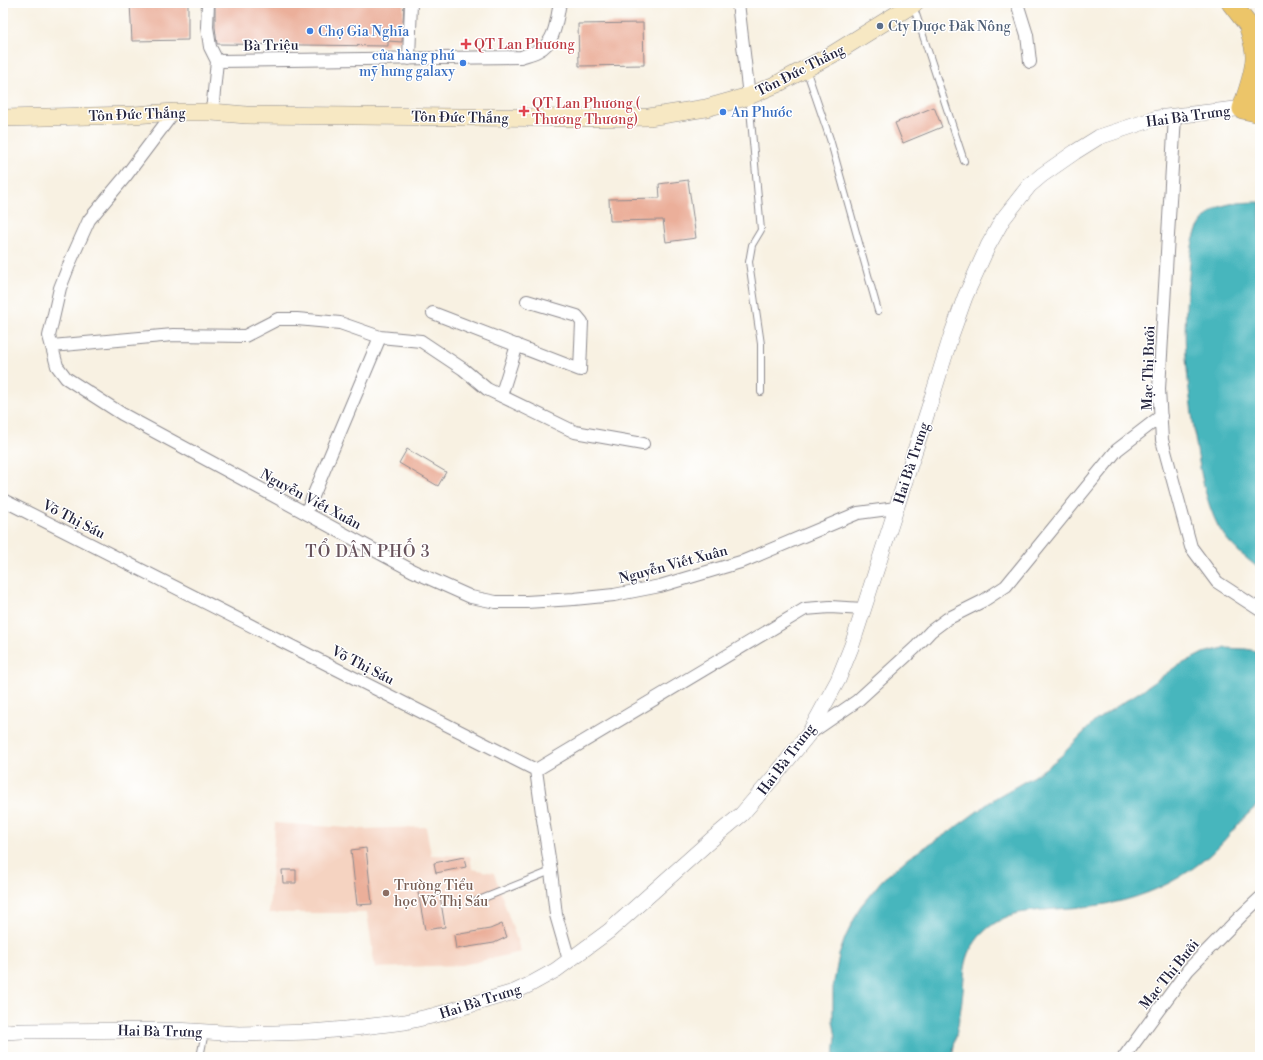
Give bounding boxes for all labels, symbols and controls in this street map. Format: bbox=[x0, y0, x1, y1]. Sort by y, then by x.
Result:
place label: Cty Dược Đăk Nông bbox=[888, 18, 1012, 36]
marker: Cty Dược Đăk Nông bbox=[875, 21, 885, 31]
place label: Chợ Gia Nghĩa bbox=[318, 23, 410, 41]
marker: Chợ Gia Nghĩa bbox=[305, 26, 315, 36]
place label: QT Lan Phương bbox=[474, 36, 575, 54]
street label: Bà Triệu bbox=[242, 37, 299, 55]
marker: QT Lan Phương bbox=[461, 39, 471, 49]
street label: Tôn Đức Thắng bbox=[753, 40, 848, 101]
place label: cửa hàng phú mỹ hưng galaxy bbox=[359, 47, 455, 81]
marker: cửa hàng phú mỹ hưng galaxy bbox=[458, 58, 468, 68]
place label: QT Lan Phương ( Thương Thương) bbox=[532, 95, 641, 129]
street label: Hai Bà Trưng bbox=[1145, 102, 1232, 132]
street label: Tôn Đức Thắng bbox=[88, 104, 187, 126]
place label: An Phước bbox=[730, 104, 793, 122]
marker: QT Lan Phương ( Thương Thương) bbox=[519, 106, 529, 116]
marker: An Phước bbox=[718, 107, 728, 117]
street label: Tôn Đức Thắng bbox=[411, 108, 509, 128]
street label: Mạc Thị Bưởi bbox=[1139, 325, 1159, 411]
street label: Hai Bà Trưng bbox=[890, 419, 934, 506]
street label: Nguyễn Viết Xuân bbox=[257, 466, 365, 534]
street label: Võ Thị Sáu bbox=[38, 496, 108, 543]
district label: TỔ DÂN PHỐ 3 bbox=[305, 538, 431, 562]
street label: Nguyễn Viết Xuân bbox=[617, 542, 730, 588]
street label: Võ Thị Sáu bbox=[327, 642, 397, 689]
street label: Hai Bà Trưng bbox=[754, 720, 820, 799]
place label: Trường Tiểu học Võ Thị Sáu bbox=[394, 877, 488, 911]
marker: Trường Tiểu học Võ Thị Sáu bbox=[381, 888, 391, 898]
street label: Mạc Thị Bưởi bbox=[1136, 936, 1204, 1013]
street label: Hai Bà Trưng bbox=[437, 980, 524, 1024]
street label: Hai Bà Trưng bbox=[117, 1022, 203, 1042]

